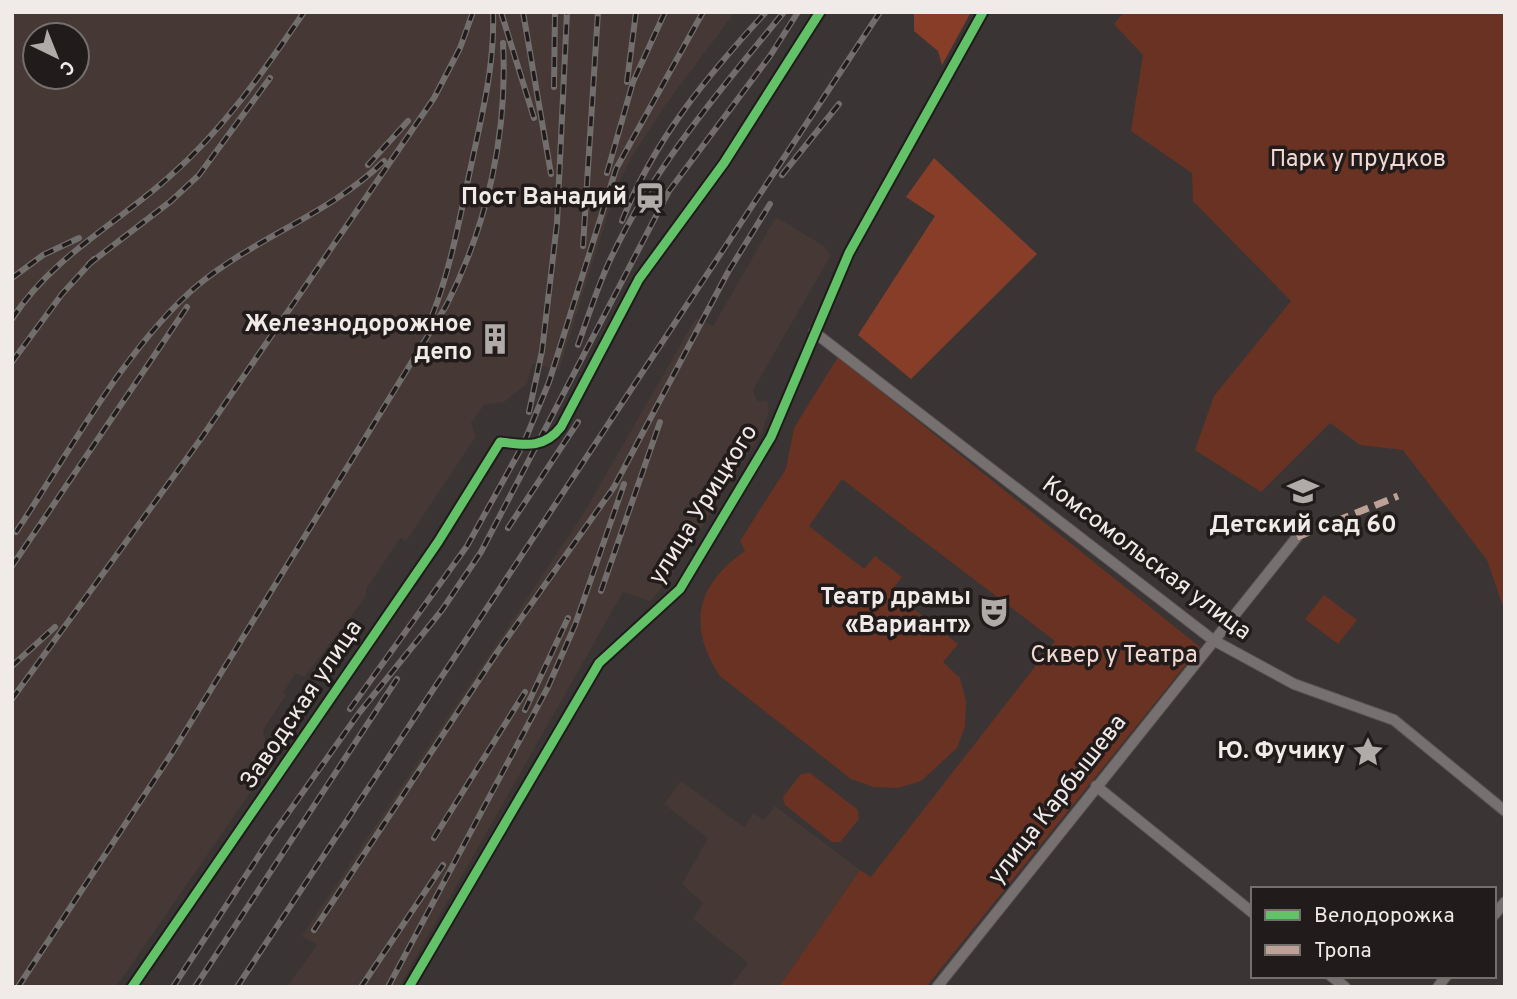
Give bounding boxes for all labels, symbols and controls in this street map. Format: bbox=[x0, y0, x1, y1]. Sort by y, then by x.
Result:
north arrow bbox=[21, 21, 91, 91]
text: С bbox=[54, 54, 79, 80]
park label: Парк у прудков bbox=[1270, 145, 1446, 175]
station icon: Пост Ванадий bbox=[633, 181, 667, 215]
place label: Пост Ванадий bbox=[461, 183, 627, 213]
place label: Железнодорожное депо bbox=[244, 310, 472, 368]
building icon: Железнодорожное депо bbox=[478, 322, 512, 356]
street label: улица Урицкого bbox=[643, 419, 765, 591]
street label: Комсомольская улица bbox=[1035, 470, 1257, 648]
school or university icon: Детский сад 60 bbox=[1286, 474, 1320, 508]
place label: Детский сад 60 bbox=[1209, 511, 1397, 541]
place label: Театр драмы «Вариант» bbox=[820, 583, 971, 641]
theatre icon: Театр драмы «Вариант» bbox=[977, 595, 1011, 629]
street label: Заводская улица bbox=[234, 615, 370, 795]
park label: Сквер у Театра bbox=[1030, 641, 1198, 671]
street label: улица Карбышева bbox=[982, 709, 1134, 891]
place icon: Ю. Фучику bbox=[1351, 735, 1385, 769]
place label: Ю. Фучику bbox=[1217, 737, 1345, 767]
legend bbox=[1251, 887, 1496, 978]
text: Велодорожка bbox=[1314, 903, 1454, 930]
text: Тропа bbox=[1314, 938, 1372, 965]

